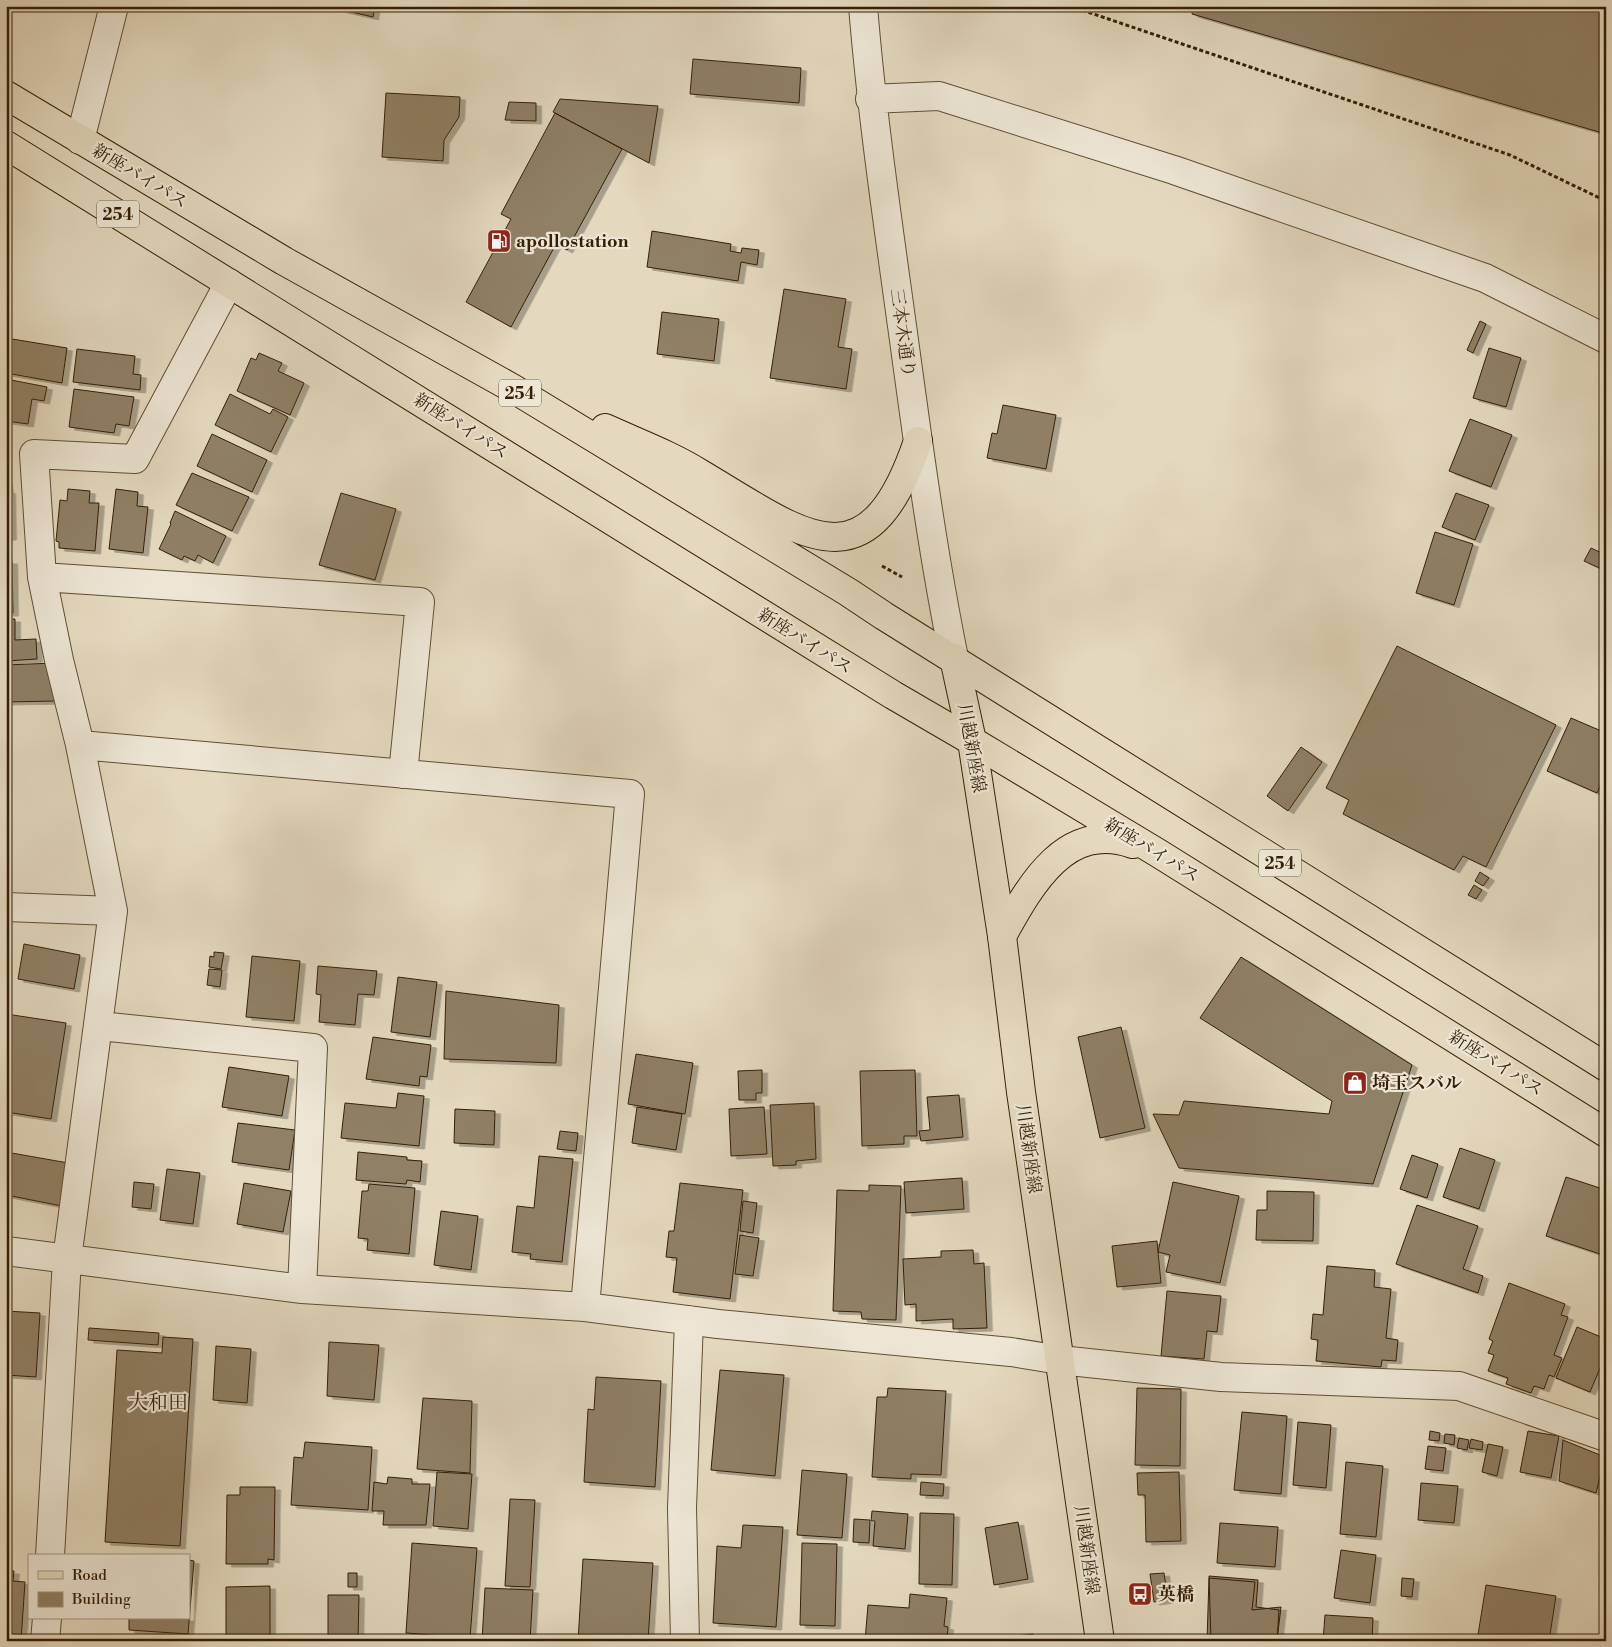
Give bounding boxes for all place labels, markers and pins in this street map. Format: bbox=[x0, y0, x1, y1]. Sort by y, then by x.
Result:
fuel station icon: apollostation bbox=[486, 228, 512, 254]
place label: apollostation bbox=[516, 230, 629, 253]
shop icon: 埼玉スバル bbox=[1342, 1070, 1368, 1096]
place label: 埼玉スバル bbox=[1372, 1072, 1462, 1095]
bus stop icon: 英橋 bbox=[1127, 1581, 1153, 1607]
place label: 英橋 bbox=[1158, 1583, 1194, 1606]

